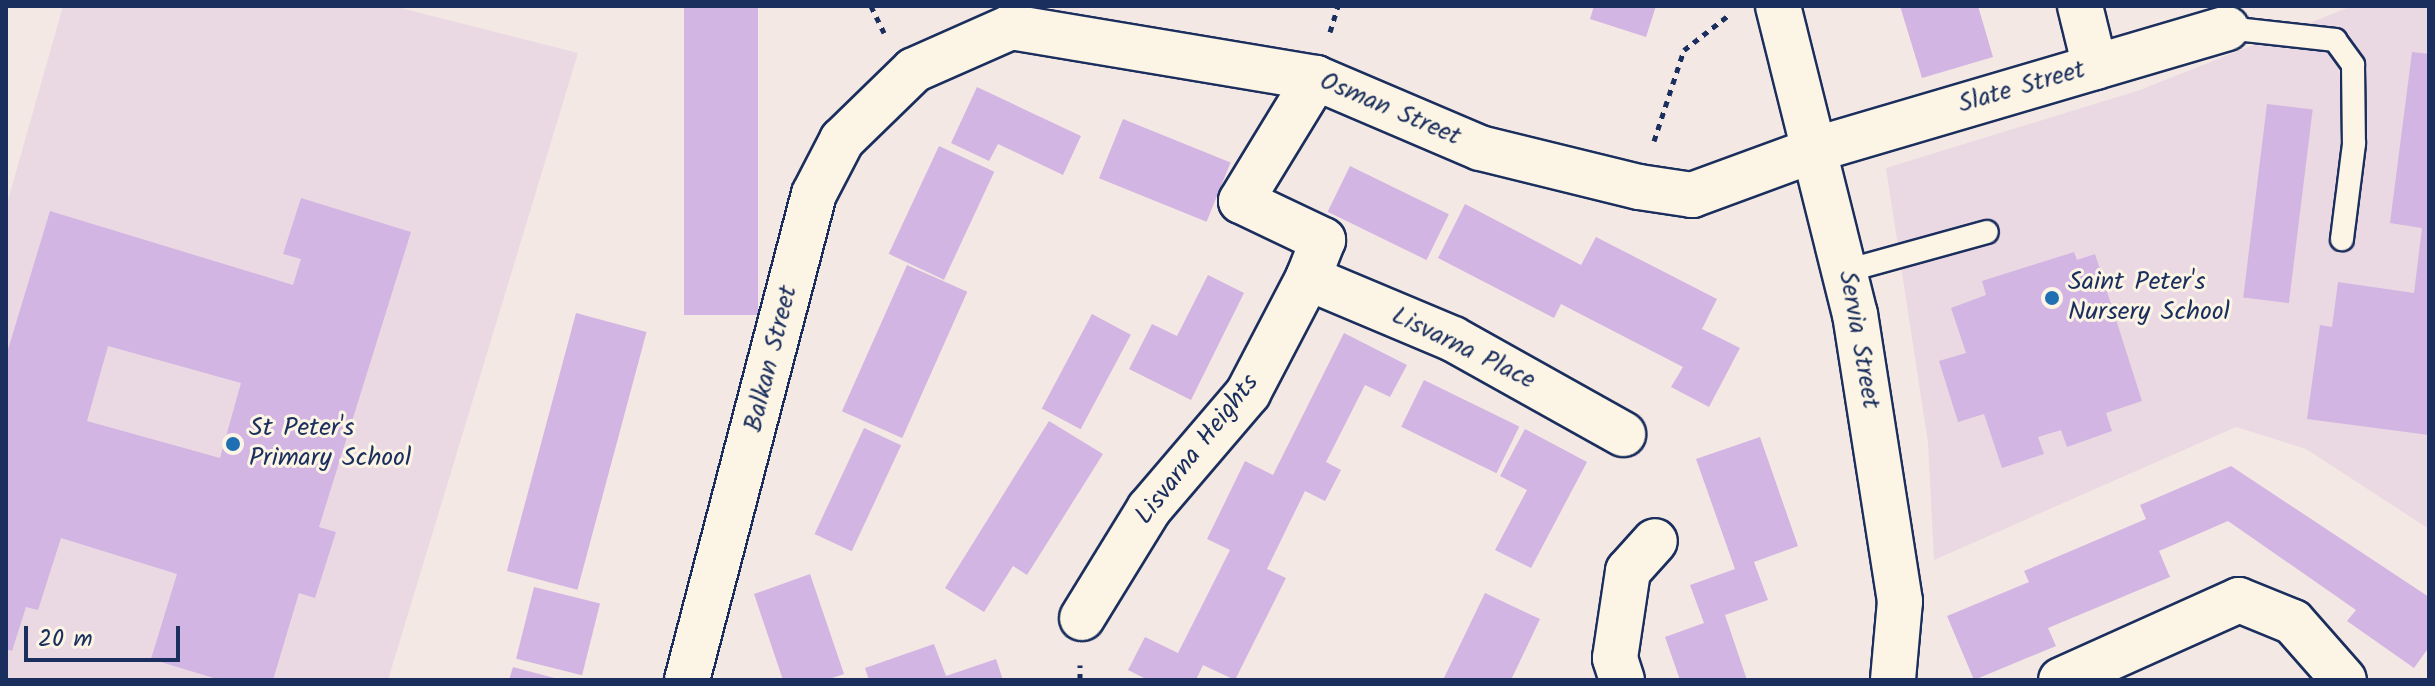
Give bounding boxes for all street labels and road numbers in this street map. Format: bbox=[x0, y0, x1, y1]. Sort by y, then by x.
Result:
street label: Slate Street bbox=[1955, 55, 2089, 121]
street label: Osman Street bbox=[1315, 66, 1465, 154]
street label: Servia Street bbox=[1830, 268, 1886, 412]
street label: Balkan Street bbox=[739, 283, 805, 435]
street label: Lisvarna Place bbox=[1386, 301, 1540, 397]
street label: Lisvarna Heights bbox=[1130, 369, 1266, 531]

